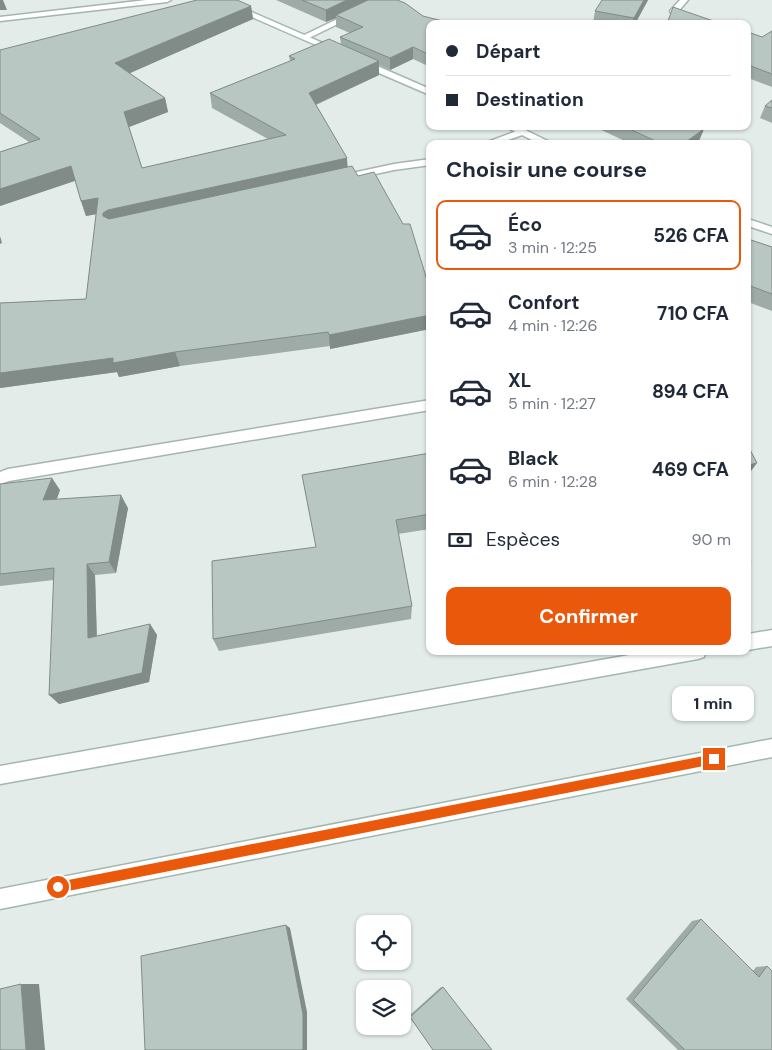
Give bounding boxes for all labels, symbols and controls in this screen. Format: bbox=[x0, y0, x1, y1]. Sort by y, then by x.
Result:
text: Départ bbox=[476, 39, 540, 64]
text: Destination bbox=[476, 87, 584, 112]
text: Choisir une course bbox=[446, 155, 647, 184]
text: Éco bbox=[508, 212, 542, 237]
icon: car bbox=[448, 213, 493, 258]
text: 526 CFA bbox=[653, 223, 729, 248]
text: 3 min · 12:25 bbox=[508, 237, 597, 258]
text: Confort bbox=[508, 290, 580, 315]
icon: car bbox=[448, 291, 493, 336]
text: 710 CFA bbox=[657, 301, 729, 326]
text: 4 min · 12:26 bbox=[508, 315, 598, 336]
text: XL bbox=[508, 368, 531, 393]
icon: car bbox=[448, 369, 493, 414]
text: 894 CFA bbox=[652, 379, 729, 404]
text: 5 min · 12:27 bbox=[508, 393, 596, 414]
text: Black bbox=[508, 446, 559, 471]
icon: car bbox=[448, 447, 493, 492]
text: 469 CFA bbox=[652, 457, 729, 482]
text: 6 min · 12:28 bbox=[508, 471, 597, 492]
icon: cash bbox=[446, 526, 474, 554]
text: Espèces bbox=[486, 527, 560, 552]
text: 90 m bbox=[691, 529, 731, 550]
button: Confirmer bbox=[446, 587, 731, 645]
callout: 1 min bbox=[673, 686, 755, 722]
text: 1 min bbox=[694, 693, 732, 714]
route end bbox=[703, 748, 725, 770]
route start bbox=[47, 876, 69, 898]
map controls bbox=[356, 915, 411, 1035]
button: locate bbox=[356, 915, 411, 970]
button: layers bbox=[356, 980, 411, 1035]

